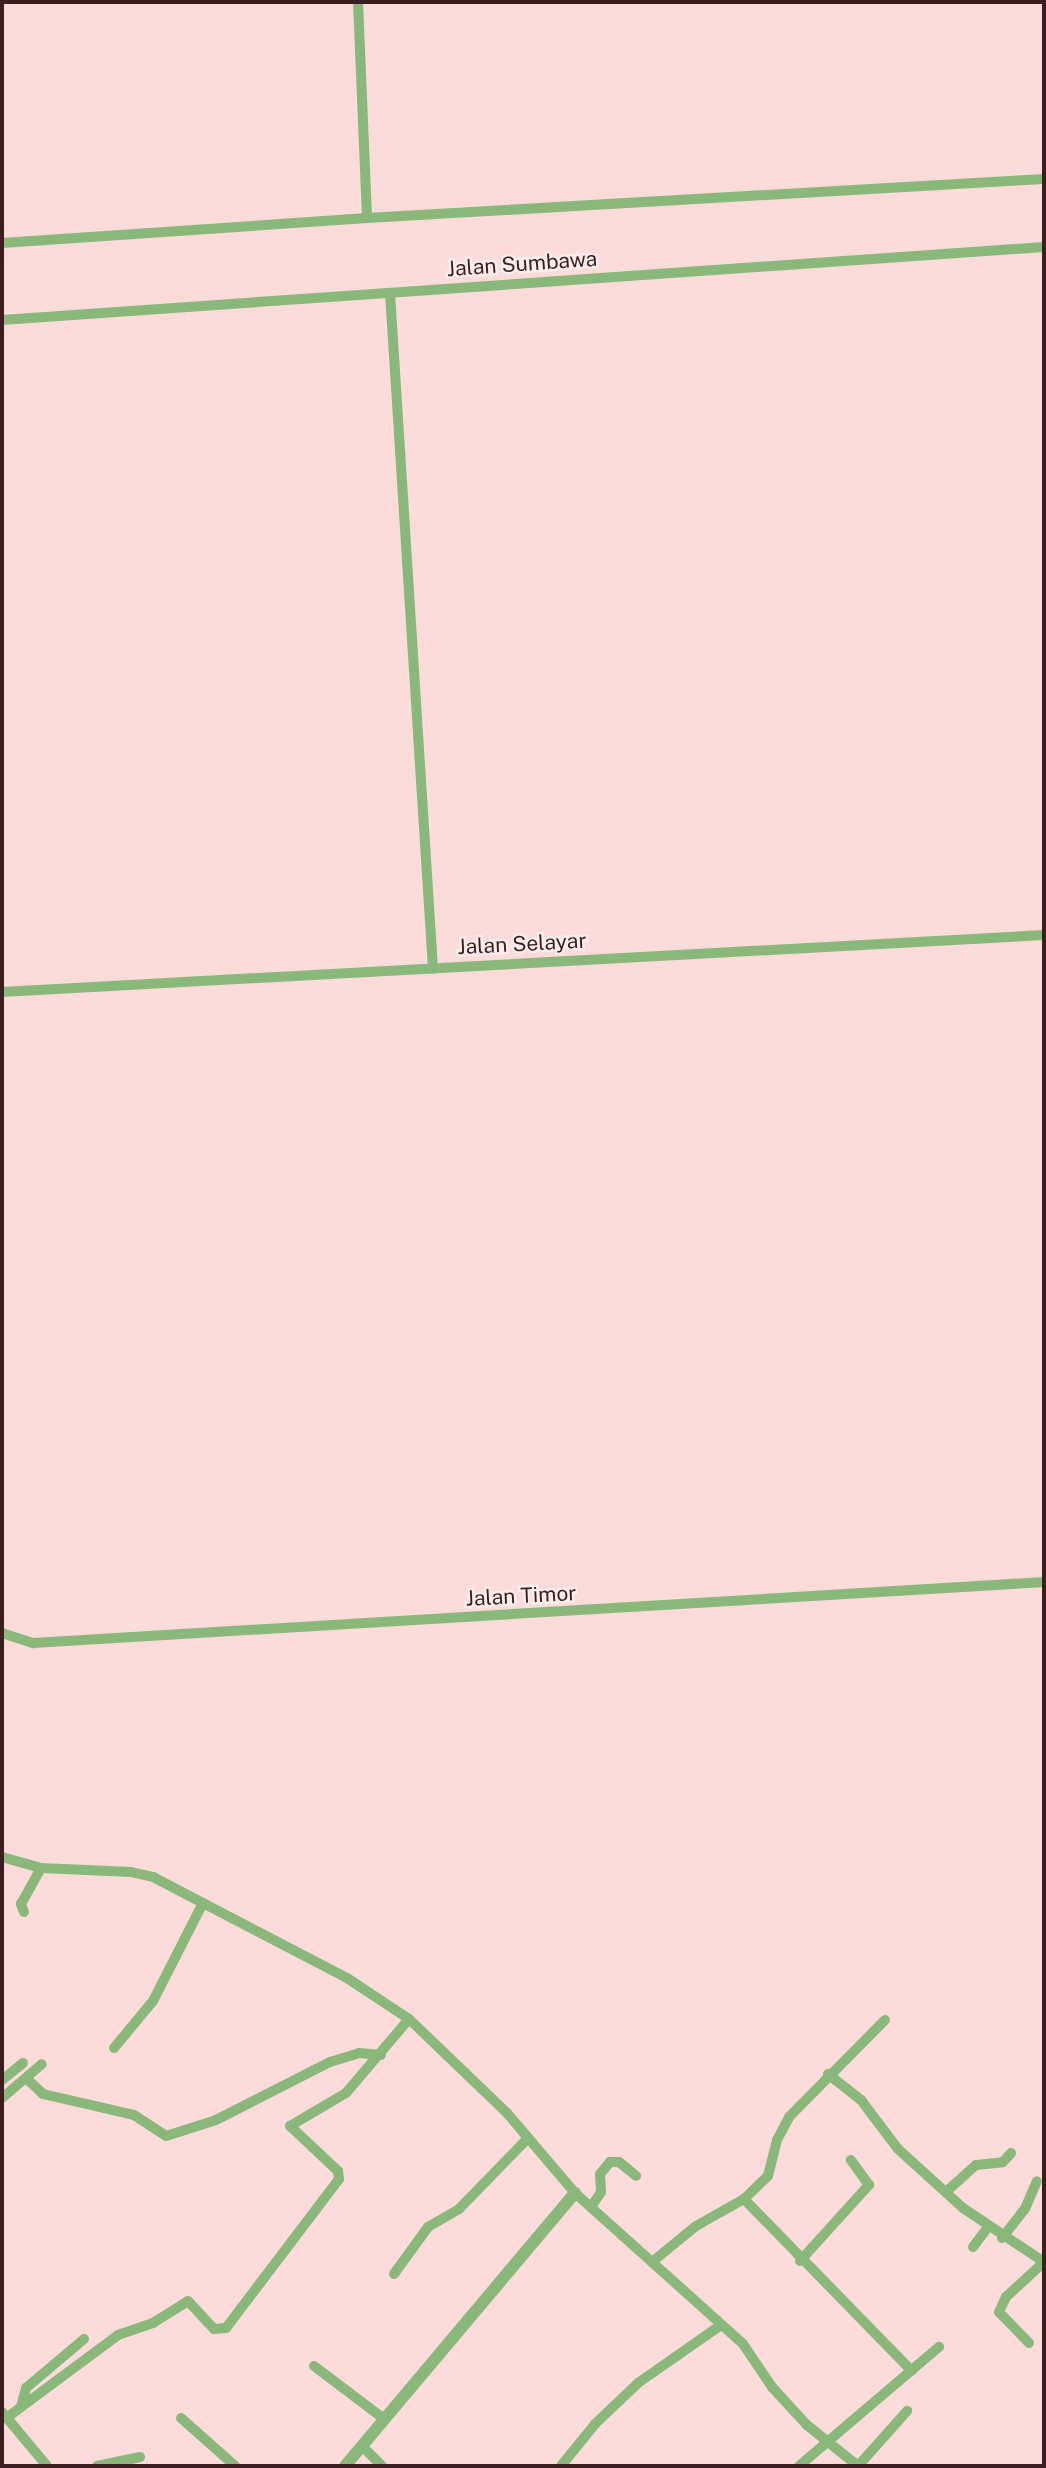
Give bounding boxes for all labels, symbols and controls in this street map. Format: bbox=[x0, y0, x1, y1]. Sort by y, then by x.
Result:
street label: Jalan Sumbawa bbox=[446, 246, 598, 282]
street label: Jalan Selayar bbox=[457, 928, 587, 960]
street label: Jalan Timor bbox=[465, 1581, 577, 1611]

